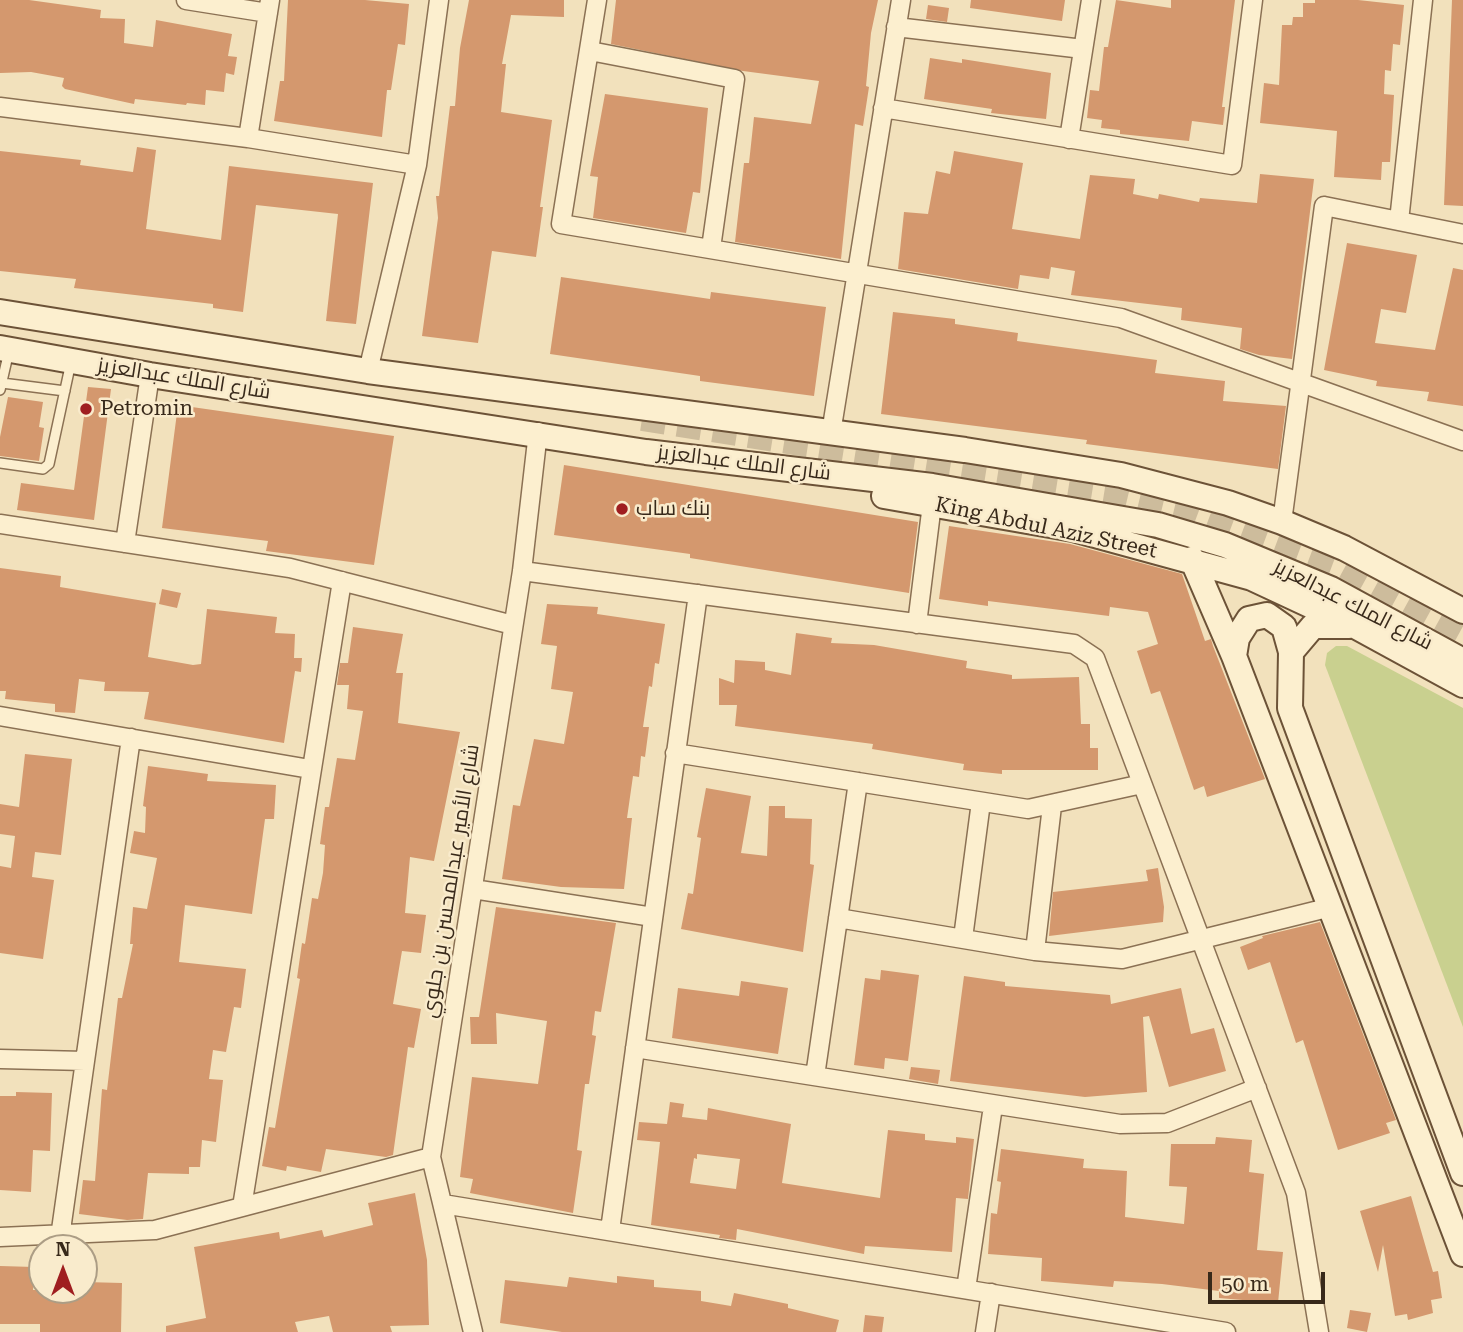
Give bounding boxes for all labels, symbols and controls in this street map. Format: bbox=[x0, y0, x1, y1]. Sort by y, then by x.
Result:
street label: شارع الملك عبدالعزيز bbox=[96, 353, 272, 405]
place label: Petromin bbox=[100, 396, 193, 422]
marker: Petromin bbox=[78, 401, 94, 417]
street label: شارع الملك عبدالعزيز bbox=[656, 440, 832, 486]
street label: King Abdul Aziz Street bbox=[933, 492, 1159, 564]
place label: بنك ساب bbox=[636, 496, 710, 522]
marker: بنك ساب bbox=[614, 501, 630, 517]
street label: شارع الملك عبدالعزيز bbox=[1269, 554, 1437, 656]
street label: شارع الأمير عبدالمحسن بن جلوي bbox=[417, 742, 485, 1020]
north arrow bbox=[28, 1234, 98, 1304]
text: N bbox=[56, 1238, 70, 1261]
scale bar bbox=[1211, 1258, 1328, 1302]
text: 50 m bbox=[1221, 1272, 1269, 1296]

